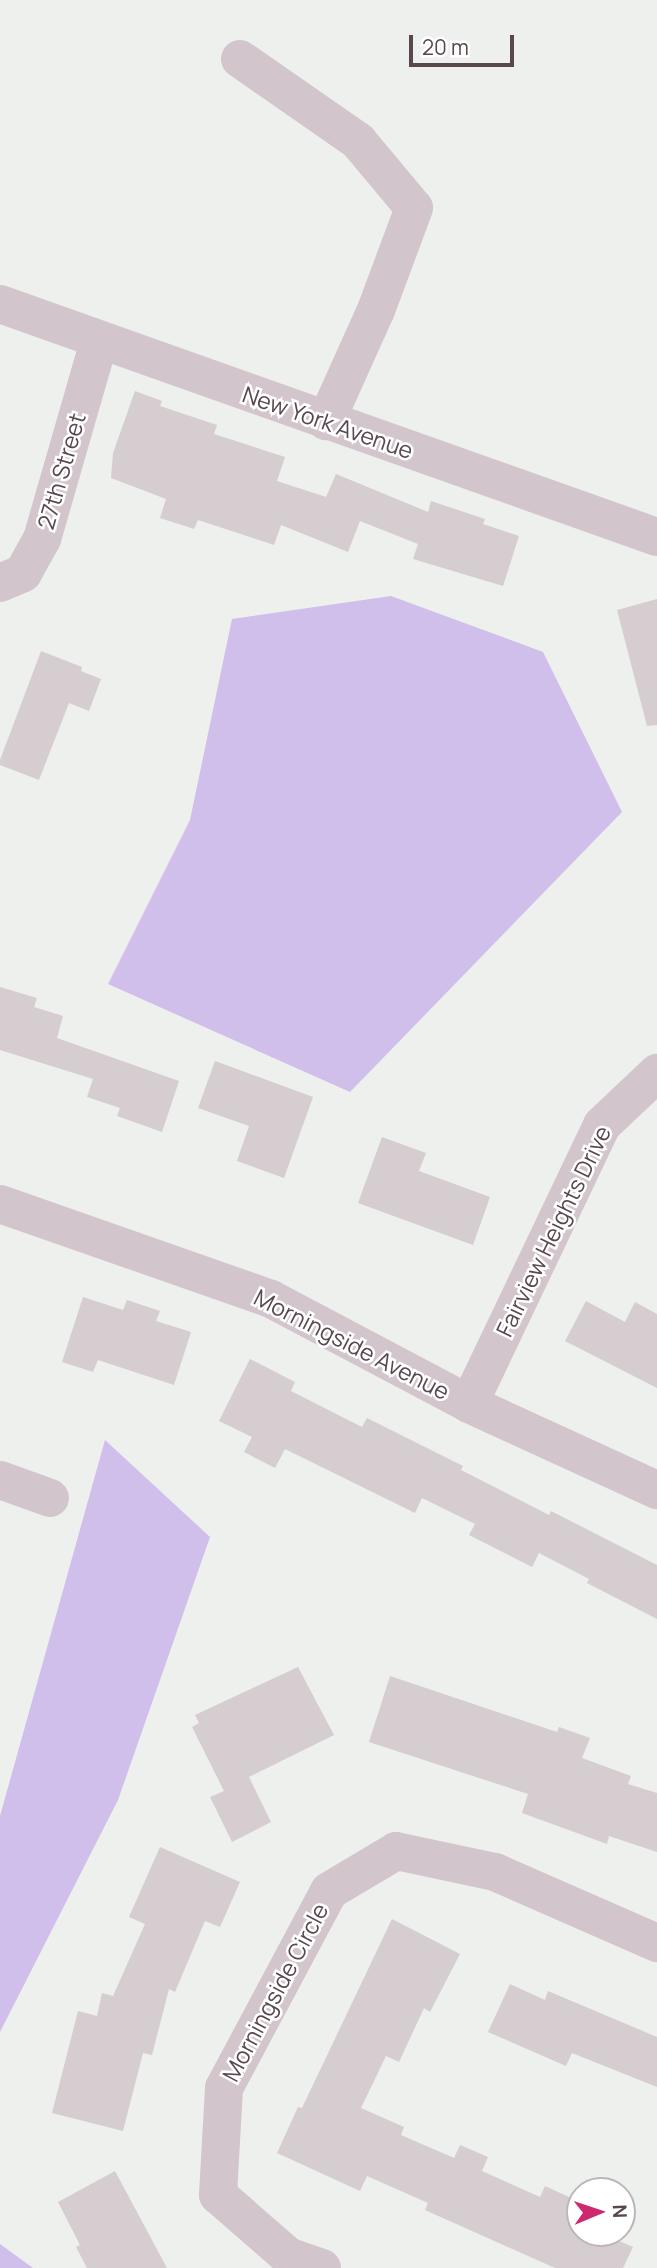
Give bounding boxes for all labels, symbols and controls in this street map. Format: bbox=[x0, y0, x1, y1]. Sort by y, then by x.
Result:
scale bar bbox=[412, 21, 517, 65]
text: 20 m bbox=[422, 33, 469, 61]
street label: New York Avenue bbox=[239, 380, 417, 464]
street label: 27th Street bbox=[31, 410, 91, 532]
street label: Fairview Heights Drive bbox=[490, 1121, 616, 1341]
street label: Morningside Avenue bbox=[250, 1283, 454, 1405]
street label: Morningside Circle bbox=[216, 1898, 334, 2086]
north arrow bbox=[566, 2177, 636, 2247]
text: N bbox=[607, 2204, 633, 2219]

